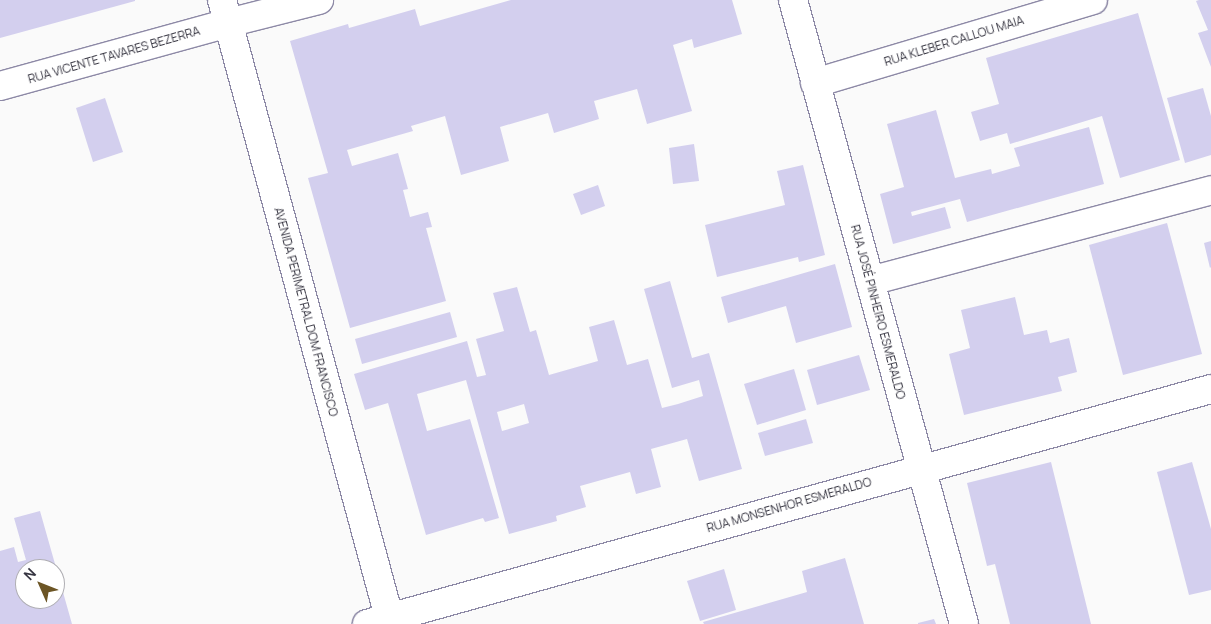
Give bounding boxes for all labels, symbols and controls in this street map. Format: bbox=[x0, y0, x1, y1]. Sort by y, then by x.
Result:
street label: RUA KLEBER CALLOU MAIA bbox=[882, 13, 1026, 69]
street label: RUA VICENTE TAVARES BEZERRA bbox=[26, 23, 202, 87]
street label: AVENIDA PERIMETRAL DOM FRANCISCO bbox=[271, 206, 341, 418]
street label: RUA JOSÉ PINHEIRO ESMERALDO bbox=[848, 223, 908, 401]
street label: RUA MONSENHOR ESMERALDO bbox=[705, 475, 873, 535]
north arrow bbox=[15, 559, 65, 609]
text: N bbox=[19, 564, 40, 584]

